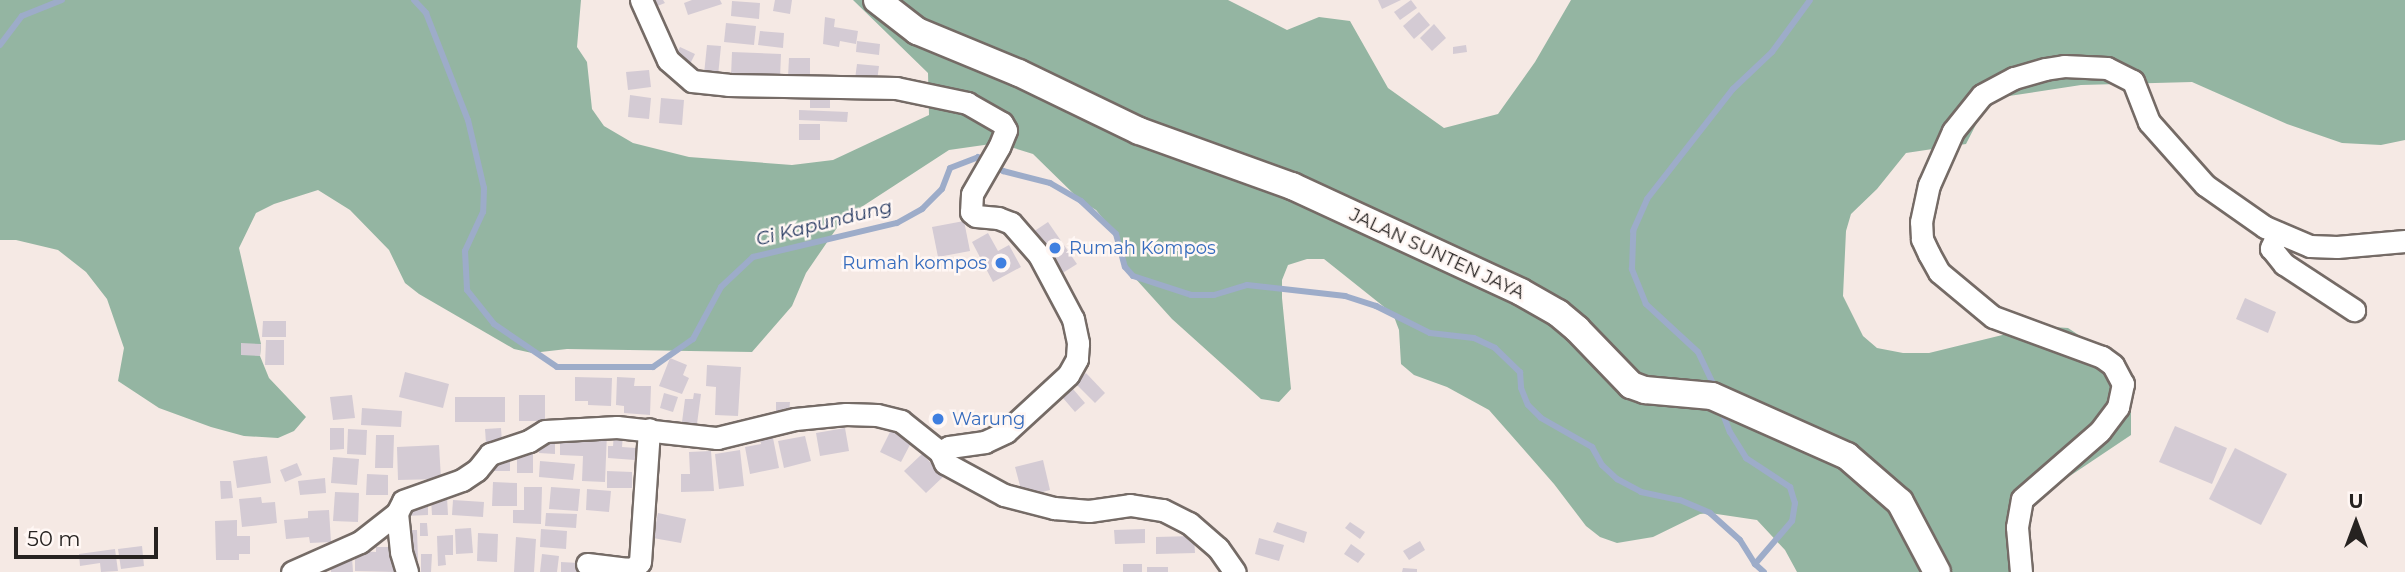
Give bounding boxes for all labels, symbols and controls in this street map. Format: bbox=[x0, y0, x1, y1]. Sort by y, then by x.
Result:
water label: Ci Kapundung bbox=[753, 195, 895, 251]
street label: JALAN SUNTEN JAYA bbox=[1346, 204, 1528, 304]
place label: Rumah Kompos bbox=[1069, 237, 1216, 259]
marker: Rumah Kompos bbox=[1047, 240, 1063, 256]
place label: Rumah kompos bbox=[842, 252, 987, 274]
marker: Rumah kompos bbox=[993, 255, 1009, 271]
place label: Warung bbox=[952, 408, 1025, 430]
marker: Warung bbox=[930, 411, 946, 427]
north arrow bbox=[2321, 488, 2391, 558]
text: U bbox=[2349, 490, 2363, 513]
scale bar bbox=[18, 512, 161, 556]
text: 50 m bbox=[27, 526, 81, 551]

